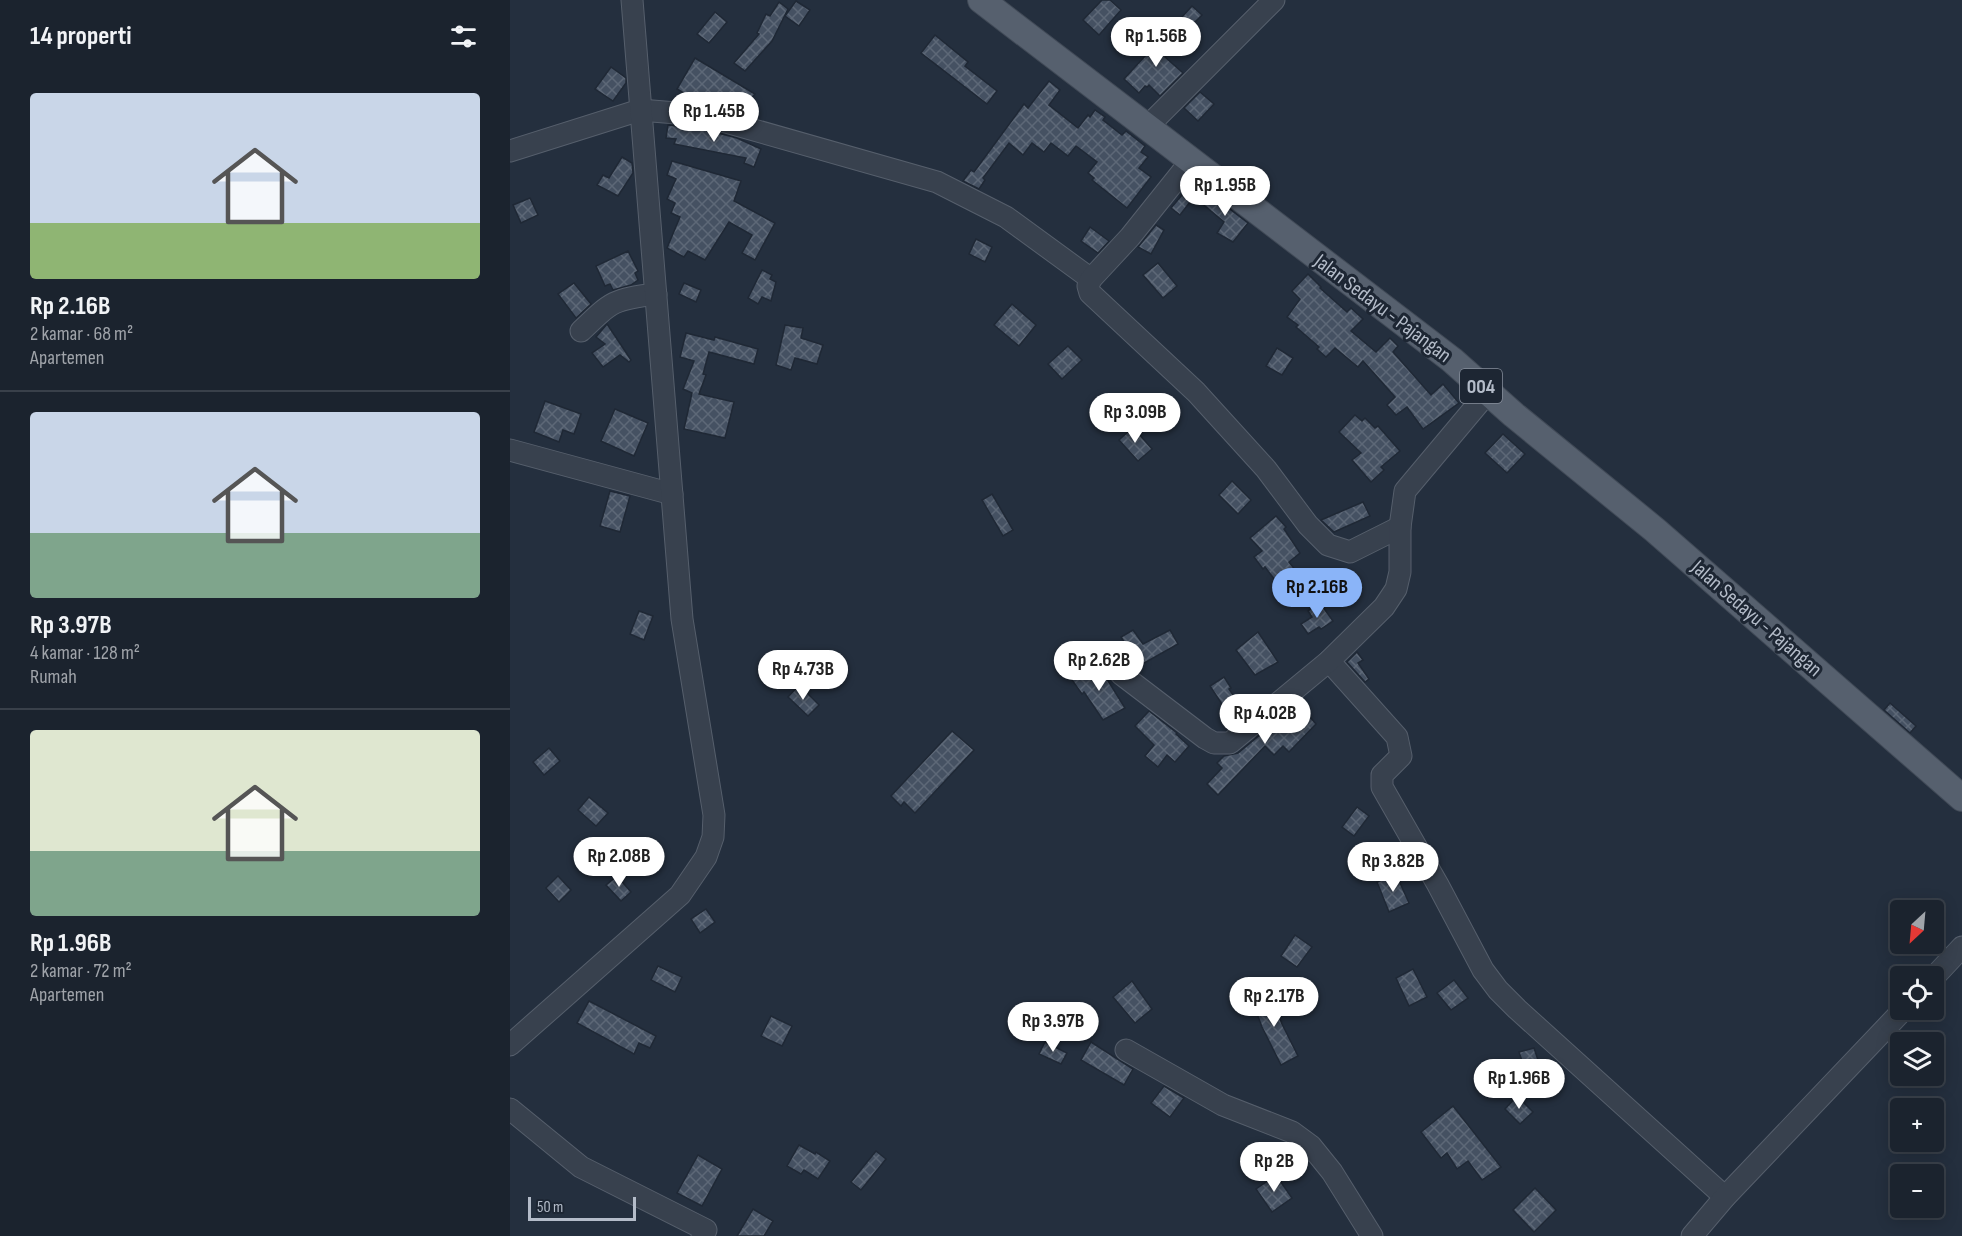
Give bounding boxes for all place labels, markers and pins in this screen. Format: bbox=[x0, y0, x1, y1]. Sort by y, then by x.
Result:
pin: Rp 1.56B bbox=[1094, 17, 1218, 68]
pin: Rp 1.45B bbox=[652, 92, 776, 143]
pin: Rp 1.95B bbox=[1163, 166, 1287, 217]
pin: Rp 3.09B bbox=[1073, 393, 1197, 444]
pin: Rp 2.16B bbox=[1255, 568, 1379, 619]
pin: Rp 2.62B bbox=[1037, 641, 1161, 692]
pin: Rp 4.73B bbox=[741, 650, 865, 701]
pin: Rp 4.02B bbox=[1203, 694, 1327, 745]
pin: Rp 2.08B bbox=[557, 837, 681, 888]
pin: Rp 3.82B bbox=[1331, 842, 1455, 893]
pin: Rp 2.17B bbox=[1212, 977, 1336, 1028]
pin: Rp 3.97B bbox=[991, 1002, 1115, 1053]
pin: Rp 1.96B bbox=[1457, 1059, 1581, 1110]
pin: Rp 2B bbox=[1232, 1142, 1316, 1193]

